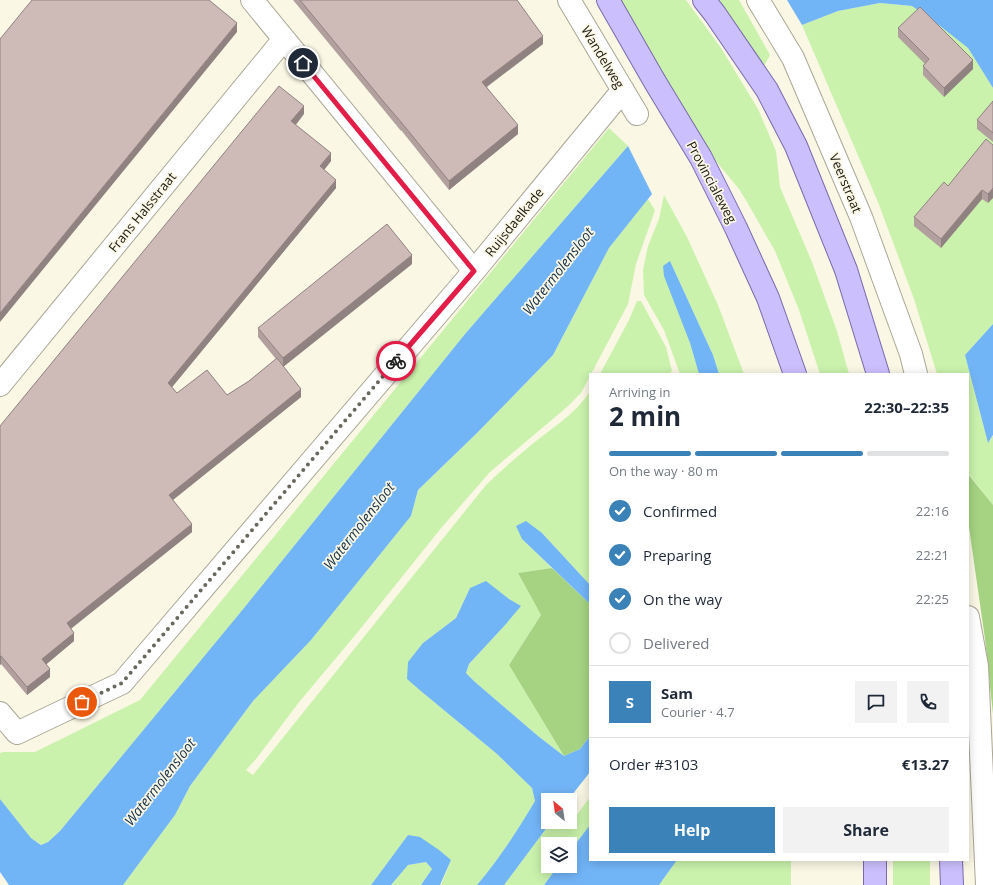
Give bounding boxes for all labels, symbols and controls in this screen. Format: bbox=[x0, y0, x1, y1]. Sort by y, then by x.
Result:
street label: Wandelweg bbox=[577, 22, 629, 92]
pin bbox=[286, 46, 320, 80]
icon: home bbox=[292, 52, 314, 74]
street label: Provincialeweg bbox=[683, 138, 741, 226]
street label: Veerstraat bbox=[825, 151, 867, 216]
street label: Frans Halsstraat bbox=[104, 168, 180, 256]
street label: Ruijsdaelkade bbox=[481, 184, 547, 260]
water label: Watermolensloot bbox=[518, 222, 598, 318]
courier bbox=[376, 341, 416, 381]
icon: bike bbox=[385, 350, 407, 372]
text: Arriving in bbox=[609, 383, 671, 401]
text: 22:30–22:35 bbox=[864, 397, 949, 417]
text: 2 min bbox=[609, 398, 681, 434]
text: On the way · 80 m bbox=[609, 462, 718, 480]
water label: Watermolensloot bbox=[319, 477, 399, 573]
icon: check bbox=[609, 500, 631, 522]
text: Confirmed bbox=[643, 501, 717, 521]
text: 22:16 bbox=[916, 502, 949, 520]
icon: check bbox=[609, 544, 631, 566]
text: Preparing bbox=[643, 545, 711, 565]
text: 22:21 bbox=[916, 546, 949, 564]
icon: check bbox=[609, 588, 631, 610]
text: On the way bbox=[643, 589, 722, 609]
text: 22:25 bbox=[916, 590, 949, 608]
text: Delivered bbox=[643, 633, 710, 653]
button: chat bbox=[855, 681, 897, 723]
button: phone bbox=[907, 681, 949, 723]
text: Sam bbox=[661, 683, 693, 703]
pin bbox=[65, 685, 99, 719]
icon: bag bbox=[71, 691, 93, 713]
text: S bbox=[626, 692, 634, 712]
text: Courier · 4.7 bbox=[661, 703, 735, 721]
water label: Watermolensloot bbox=[120, 733, 200, 829]
text: Order #3103 bbox=[609, 754, 698, 774]
text: €13.27 bbox=[902, 754, 949, 774]
north arrow bbox=[541, 793, 577, 829]
map controls bbox=[541, 793, 577, 873]
button: Help bbox=[609, 807, 775, 853]
button: Share bbox=[783, 807, 949, 853]
button: layers bbox=[541, 837, 577, 873]

